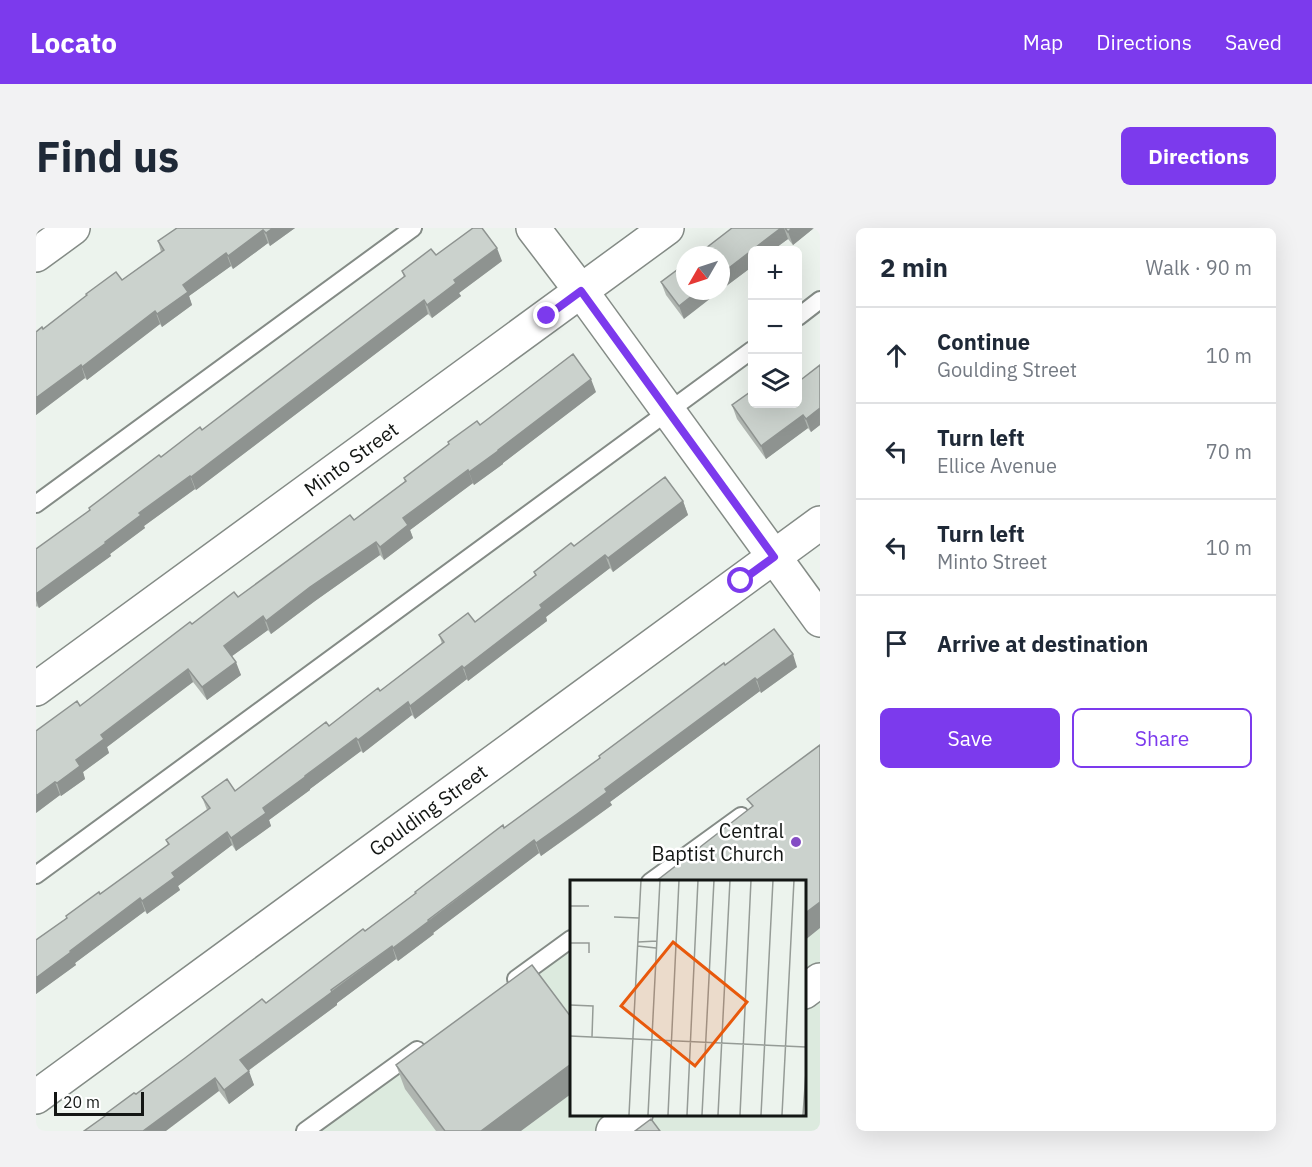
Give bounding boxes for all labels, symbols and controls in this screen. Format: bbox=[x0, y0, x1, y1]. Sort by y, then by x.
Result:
text: Locato bbox=[30, 24, 117, 61]
text: Map bbox=[1023, 28, 1063, 56]
text: Directions bbox=[1096, 28, 1192, 56]
text: Saved bbox=[1225, 28, 1282, 56]
button: Directions bbox=[1121, 127, 1276, 185]
text: Find us bbox=[36, 129, 179, 184]
north arrow bbox=[676, 246, 730, 300]
map controls bbox=[748, 246, 802, 408]
button: + bbox=[748, 246, 802, 300]
text: 2 min bbox=[880, 250, 948, 284]
text: Walk · 90 m bbox=[1146, 254, 1252, 281]
button: − bbox=[748, 300, 802, 354]
route end bbox=[533, 302, 559, 328]
text: Continue bbox=[937, 327, 1030, 356]
icon: ahead bbox=[880, 339, 913, 372]
text: 10 m bbox=[1206, 342, 1252, 369]
button: layers bbox=[748, 354, 802, 408]
text: Goulding Street bbox=[937, 356, 1077, 383]
street label: Minto Street bbox=[298, 416, 404, 502]
text: Turn left bbox=[937, 423, 1025, 452]
icon: left bbox=[880, 435, 913, 468]
text: 70 m bbox=[1206, 438, 1252, 465]
text: Ellice Avenue bbox=[937, 452, 1057, 479]
text: Turn left bbox=[937, 519, 1025, 548]
icon: left bbox=[880, 531, 913, 564]
text: 10 m bbox=[1206, 534, 1252, 561]
text: Minto Street bbox=[937, 548, 1047, 575]
route start bbox=[727, 567, 753, 593]
icon: arrive bbox=[880, 627, 913, 660]
text: Arrive at destination bbox=[937, 629, 1148, 658]
button: Save bbox=[880, 708, 1060, 768]
button: Share bbox=[1072, 708, 1252, 768]
street label: Goulding Street bbox=[363, 758, 493, 862]
place label: Central Baptist Church bbox=[652, 817, 784, 867]
marker: Central Baptist Church bbox=[789, 835, 803, 849]
inset map bbox=[570, 880, 805, 1116]
scale bar bbox=[54, 1089, 144, 1116]
text: 20 m bbox=[63, 1092, 100, 1112]

